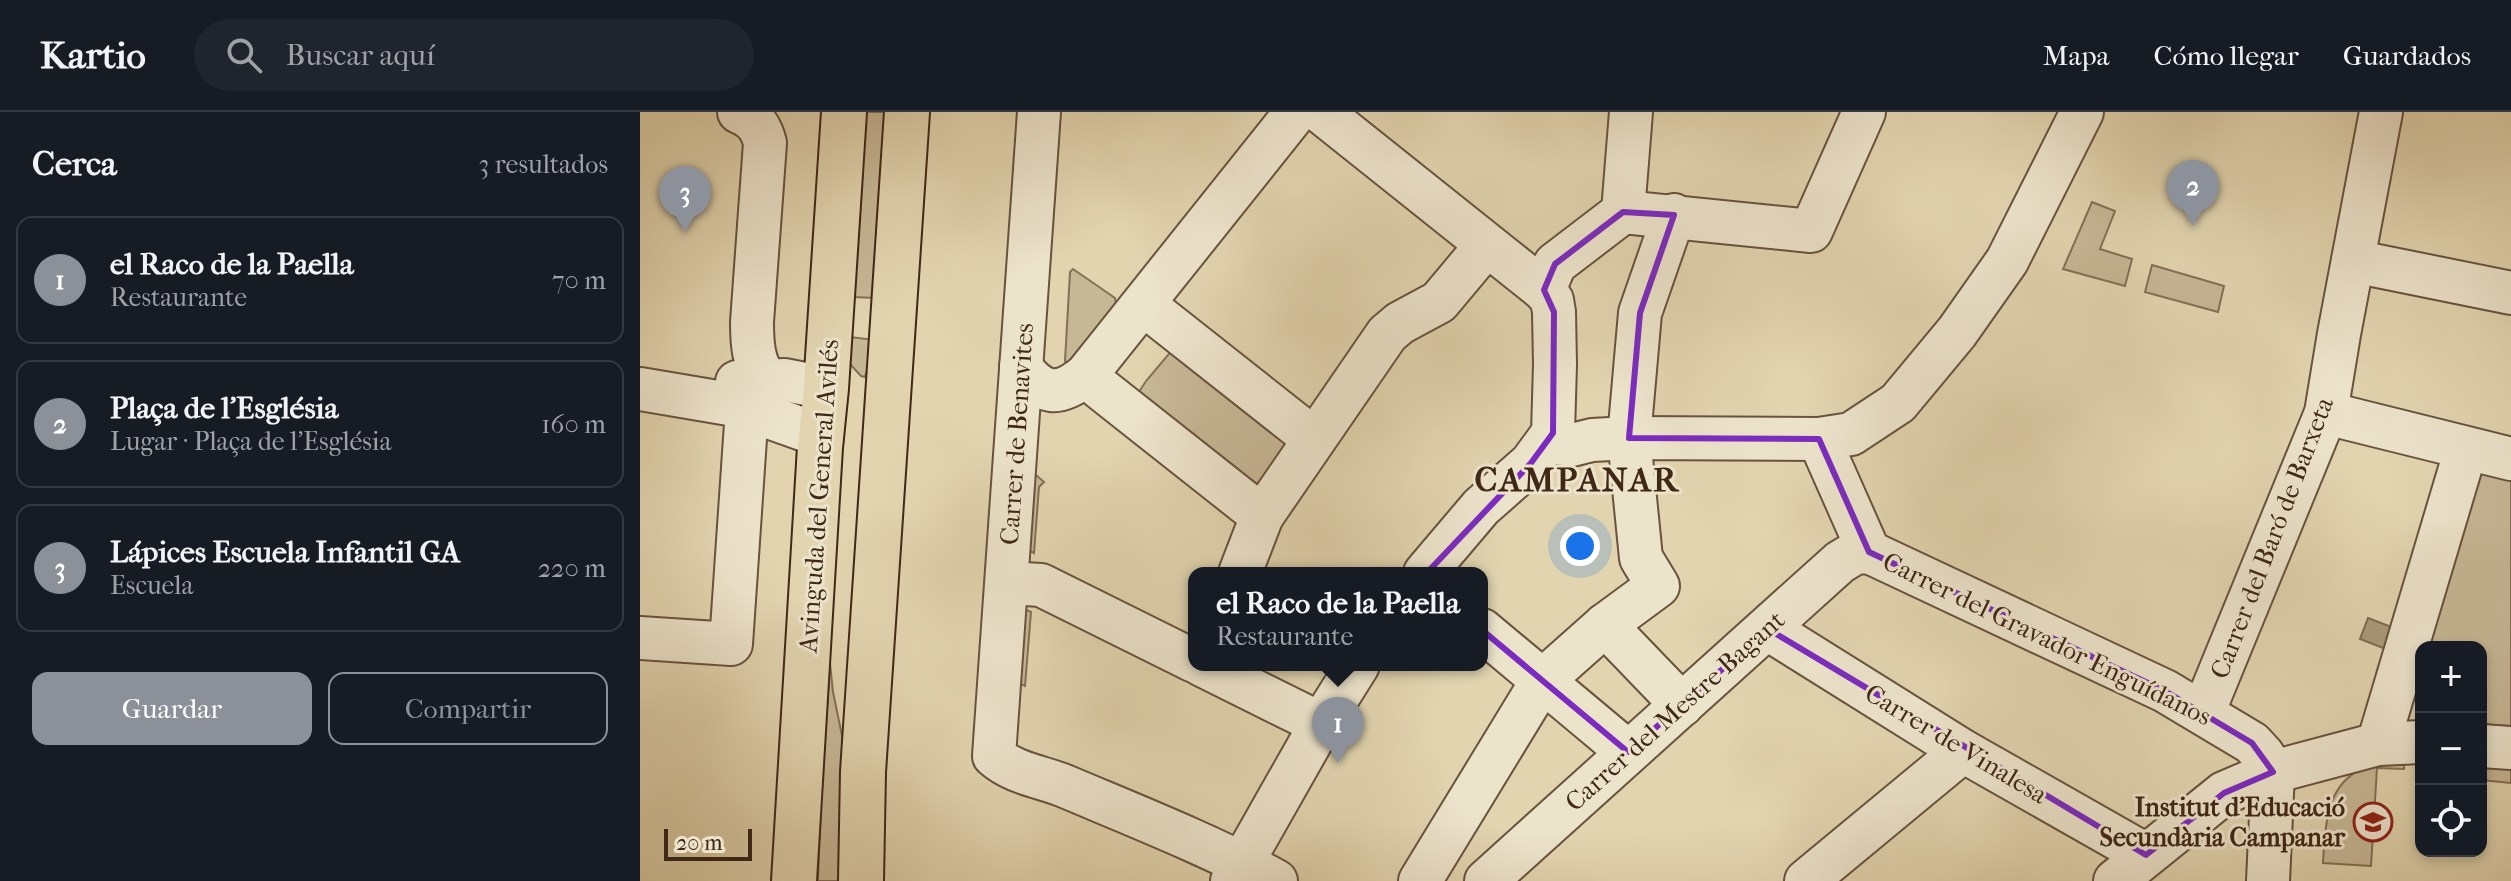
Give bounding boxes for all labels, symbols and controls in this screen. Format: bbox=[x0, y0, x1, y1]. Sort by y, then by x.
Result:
search box bbox=[194, 19, 754, 91]
text: Kartio bbox=[40, 33, 146, 78]
icon: search bbox=[222, 33, 266, 77]
text: Buscar aquí bbox=[286, 38, 435, 73]
text: Mapa bbox=[2043, 39, 2110, 72]
text: Cómo llegar bbox=[2154, 39, 2299, 72]
text: Guardados bbox=[2343, 39, 2471, 72]
text: Cerca bbox=[32, 144, 117, 184]
text: 3 resultados bbox=[478, 149, 608, 180]
pin: 2 bbox=[2167, 160, 2219, 226]
pin: 3 bbox=[659, 166, 711, 232]
text: el Raco de la Paella bbox=[110, 247, 354, 282]
text: 1 bbox=[55, 265, 65, 296]
text: 70 m bbox=[552, 265, 606, 296]
text: Restaurante bbox=[110, 282, 247, 313]
street label: Carrer de Benavites bbox=[994, 322, 1040, 546]
street label: Avinguda del General Avilés bbox=[793, 338, 845, 655]
text: Plaça de l'Església bbox=[110, 391, 338, 426]
street label: Carrer del Baró de Barxeta bbox=[2204, 392, 2340, 683]
text: 2 bbox=[53, 409, 67, 440]
text: 160 m bbox=[541, 409, 606, 440]
text: Lugar · Plaça de l'Església bbox=[110, 426, 392, 457]
district label: CAMPANAR bbox=[1474, 460, 1680, 500]
your location bbox=[1560, 526, 1600, 566]
text: Lápices Escuela Infantil GA bbox=[110, 535, 460, 570]
street label: Carrer del Gravador Enguídanos bbox=[1878, 546, 2216, 732]
text: 3 bbox=[55, 553, 65, 584]
text: 220 m bbox=[538, 553, 606, 584]
popup bbox=[1188, 567, 1488, 671]
text: Escuela bbox=[110, 570, 194, 601]
text: el Raco de la Paella bbox=[1216, 586, 1460, 621]
street label: Carrer del Mestre Bagant bbox=[1559, 604, 1792, 818]
text: Restaurante bbox=[1216, 621, 1353, 652]
map controls bbox=[2415, 641, 2487, 857]
button: + bbox=[2415, 641, 2487, 713]
button: Guardar bbox=[32, 672, 312, 745]
button: Compartir bbox=[328, 672, 608, 745]
street label: Carrer de Vinalesa bbox=[1859, 677, 2053, 811]
pin: 1 bbox=[1312, 697, 1364, 763]
button: − bbox=[2415, 713, 2487, 785]
button: locate bbox=[2415, 785, 2487, 857]
place label: Institut d'Educació Secundària Campanar bbox=[2100, 792, 2346, 853]
school or university icon: Institut d'Educació Secundària Campanar bbox=[2352, 801, 2394, 843]
scale bar bbox=[664, 825, 752, 861]
text: 20 m bbox=[676, 830, 722, 856]

